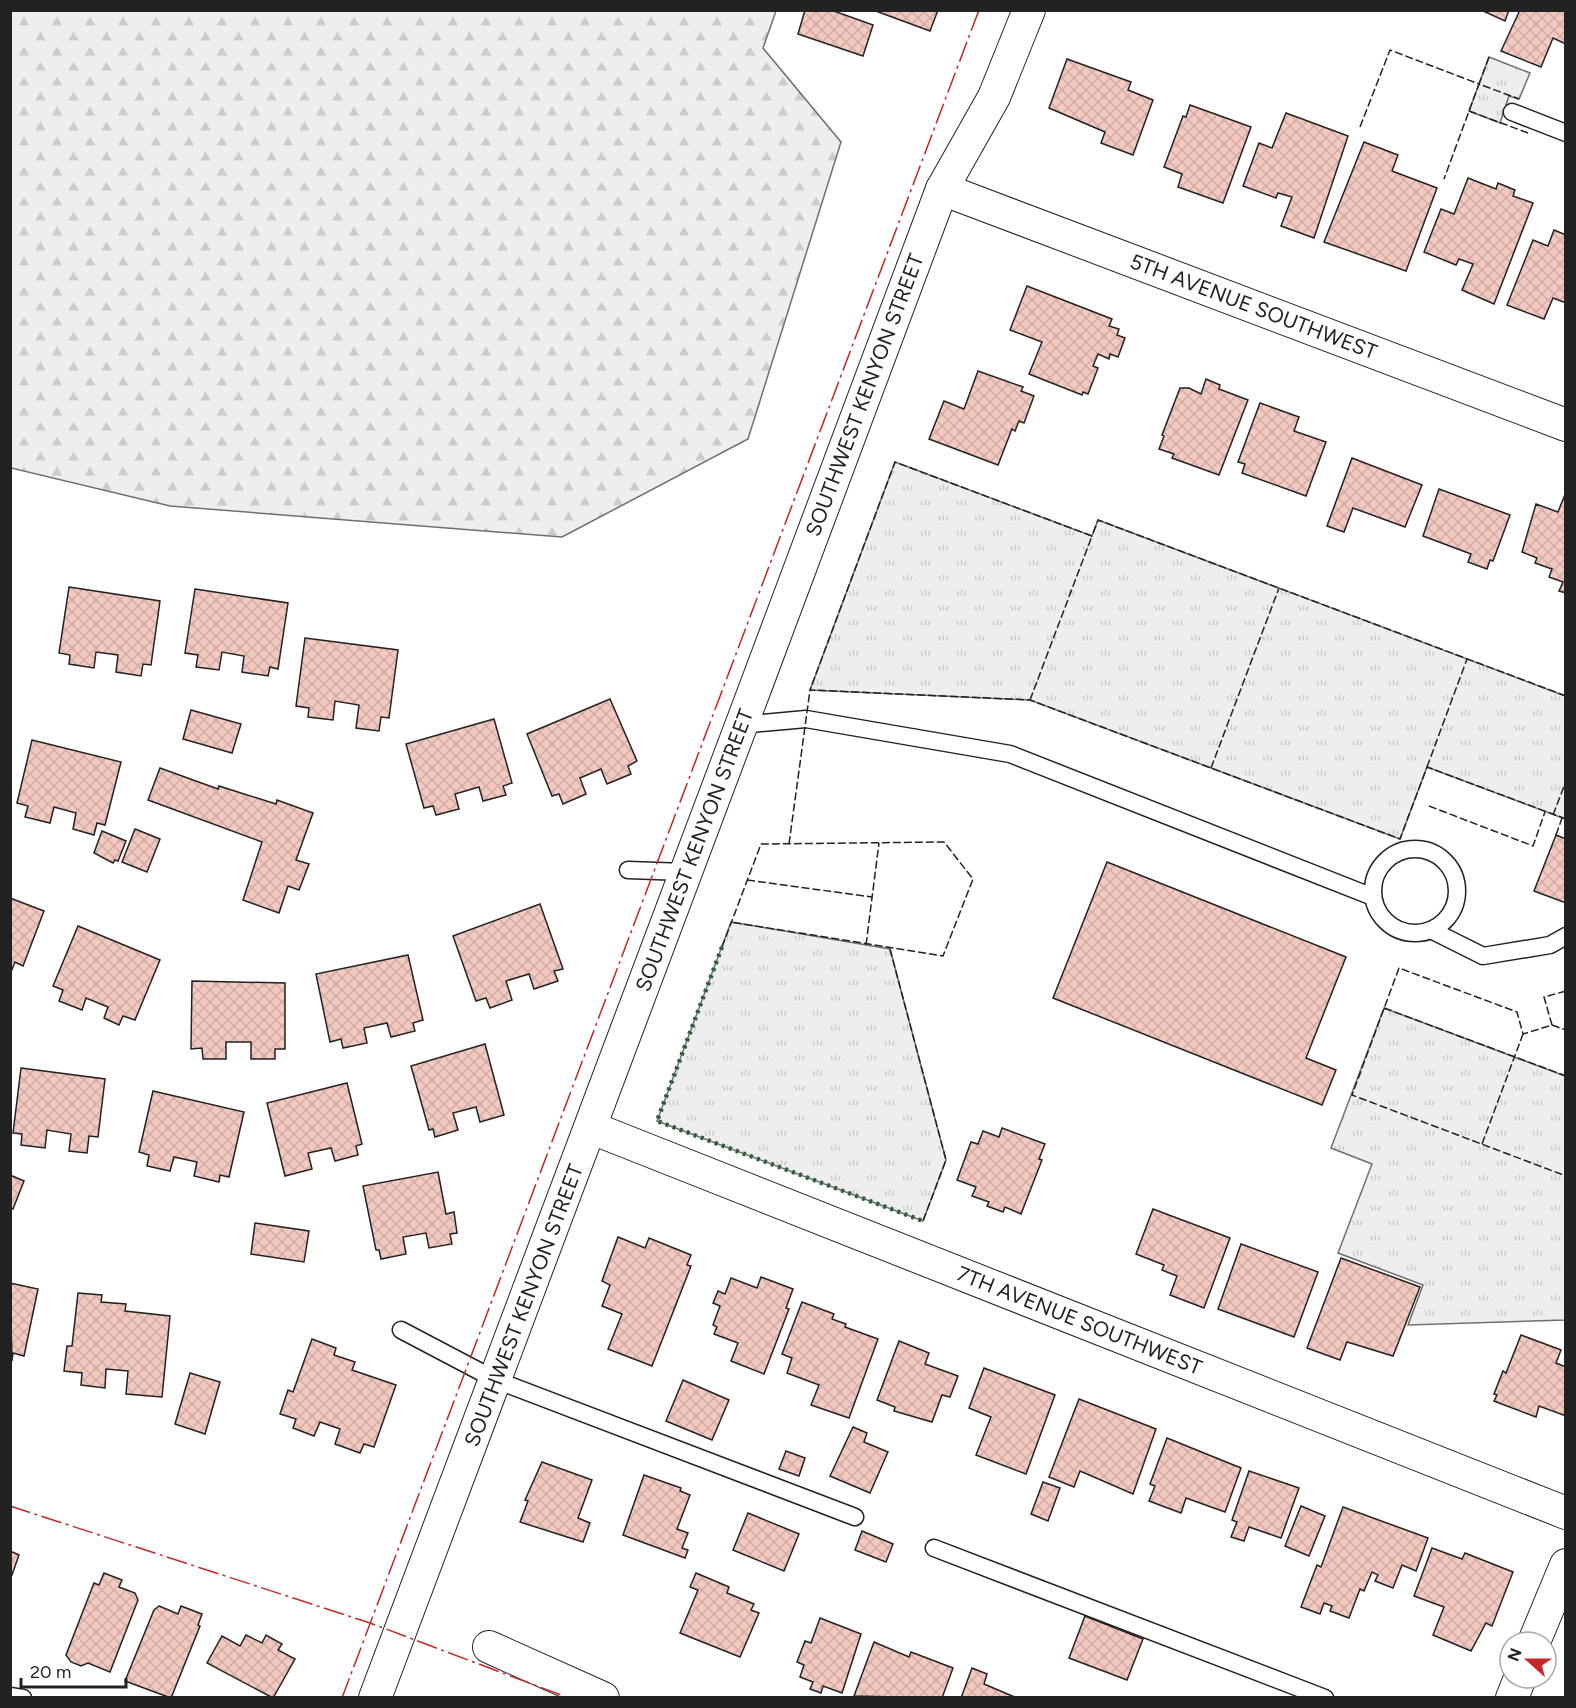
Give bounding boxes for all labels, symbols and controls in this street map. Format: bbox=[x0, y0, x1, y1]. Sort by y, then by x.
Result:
street label: 5TH AVENUE SOUTHWEST bbox=[1127, 248, 1381, 365]
street label: SOUTHWEST KENYON STREET bbox=[800, 250, 929, 540]
street label: SOUTHWEST KENYON STREET bbox=[630, 705, 758, 995]
street label: SOUTHWEST KENYON STREET bbox=[459, 1160, 588, 1450]
street label: 7TH AVENUE SOUTHWEST bbox=[953, 1261, 1206, 1380]
north arrow bbox=[1498, 1630, 1558, 1690]
text: N bbox=[1503, 1646, 1526, 1664]
scale bar bbox=[21, 1651, 126, 1689]
text: 20 m bbox=[30, 1661, 71, 1683]

